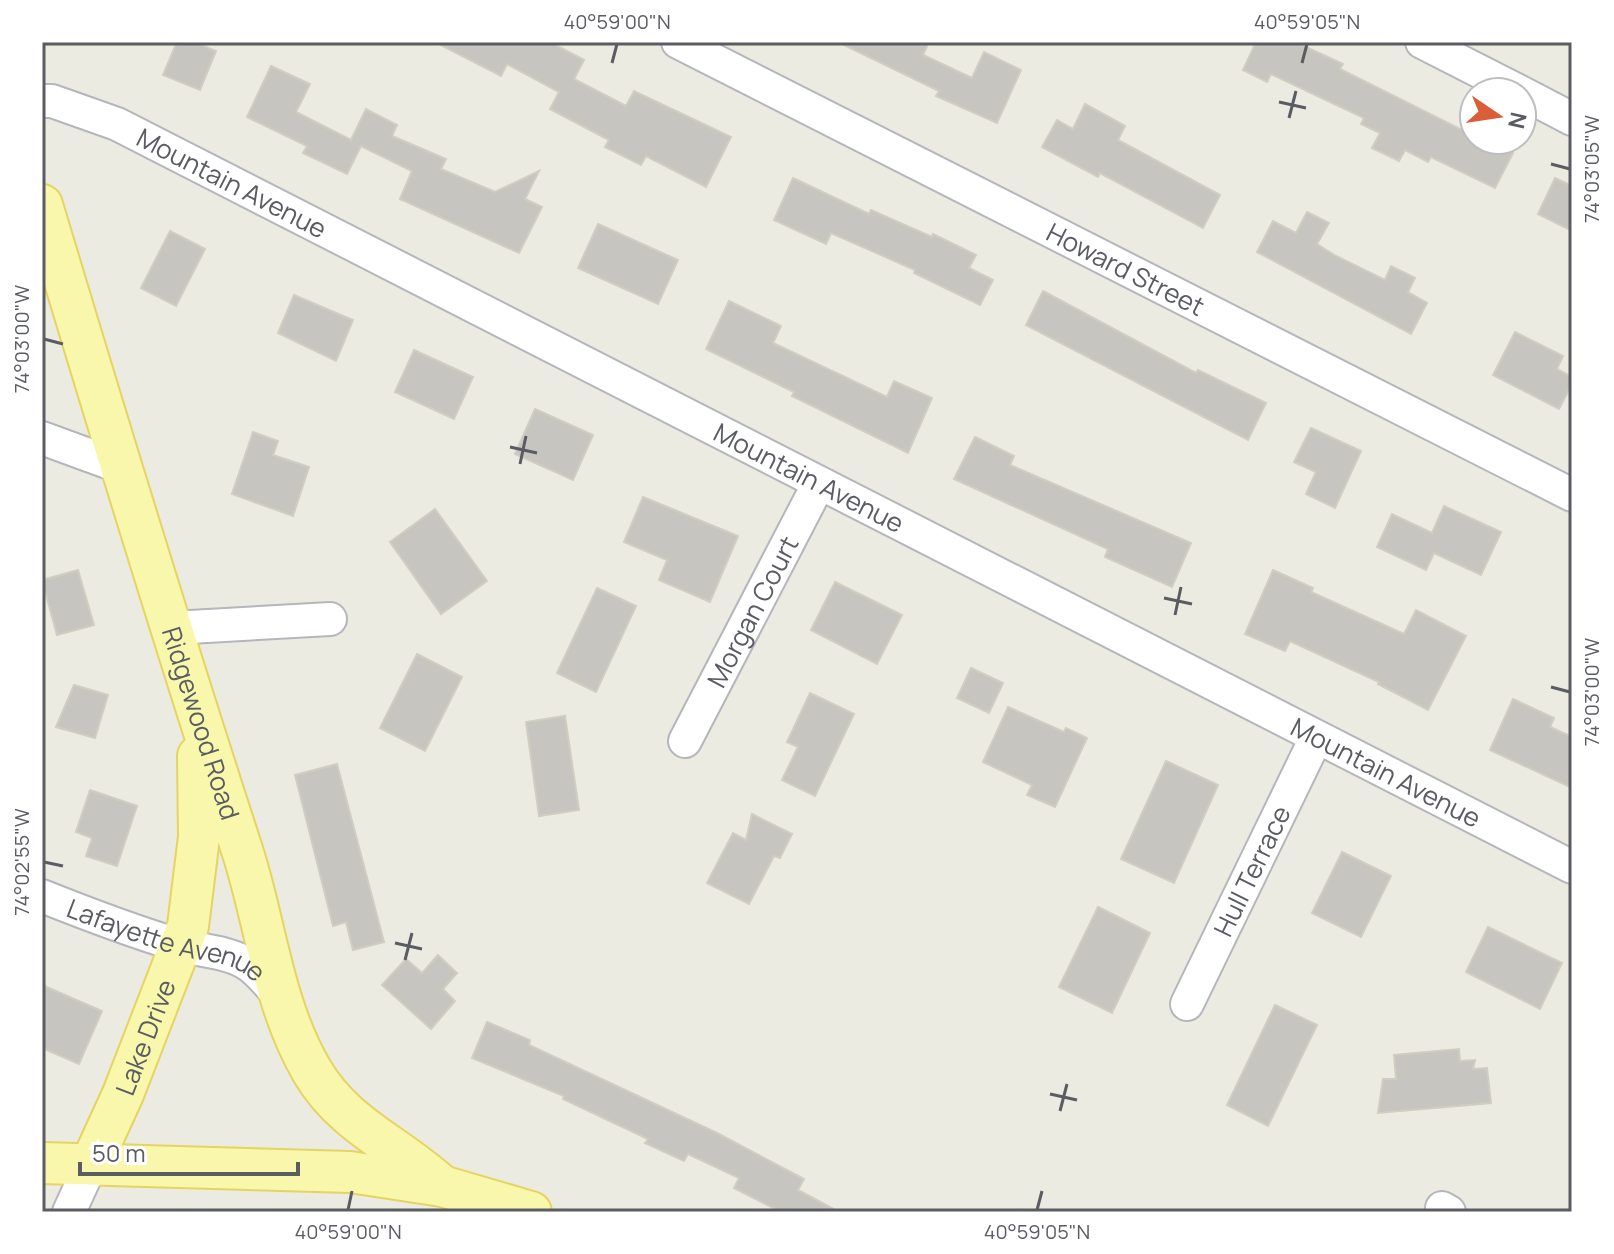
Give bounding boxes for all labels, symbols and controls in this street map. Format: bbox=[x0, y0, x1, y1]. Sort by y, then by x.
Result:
text: 40°59'00"N bbox=[563, 8, 671, 35]
text: 40°59'05"N bbox=[1254, 8, 1360, 35]
north arrow bbox=[1458, 76, 1538, 156]
text: N bbox=[1501, 109, 1534, 132]
text: 74°03'05"W bbox=[1578, 115, 1605, 223]
street label: Mountain Avenue bbox=[131, 119, 333, 246]
street label: Howard Street bbox=[1041, 214, 1211, 324]
text: 74°03'00"W bbox=[8, 284, 35, 393]
street label: Mountain Avenue bbox=[708, 414, 910, 541]
street label: Morgan Court bbox=[698, 530, 806, 693]
street label: Ridgewood Road bbox=[154, 622, 249, 824]
text: 74°03'00"W bbox=[1578, 637, 1605, 746]
street label: Mountain Avenue bbox=[1285, 709, 1487, 836]
street label: Hull Terrace bbox=[1205, 799, 1299, 942]
text: 74°02'55"W bbox=[8, 808, 35, 916]
street label: Lafayette Avenue bbox=[62, 890, 274, 989]
street label: Lake Drive bbox=[106, 974, 184, 1100]
scale bar bbox=[80, 1126, 298, 1176]
text: 50 m bbox=[92, 1136, 146, 1169]
text: 40°59'00"N bbox=[294, 1218, 402, 1245]
text: 40°59'05"N bbox=[984, 1218, 1090, 1245]

